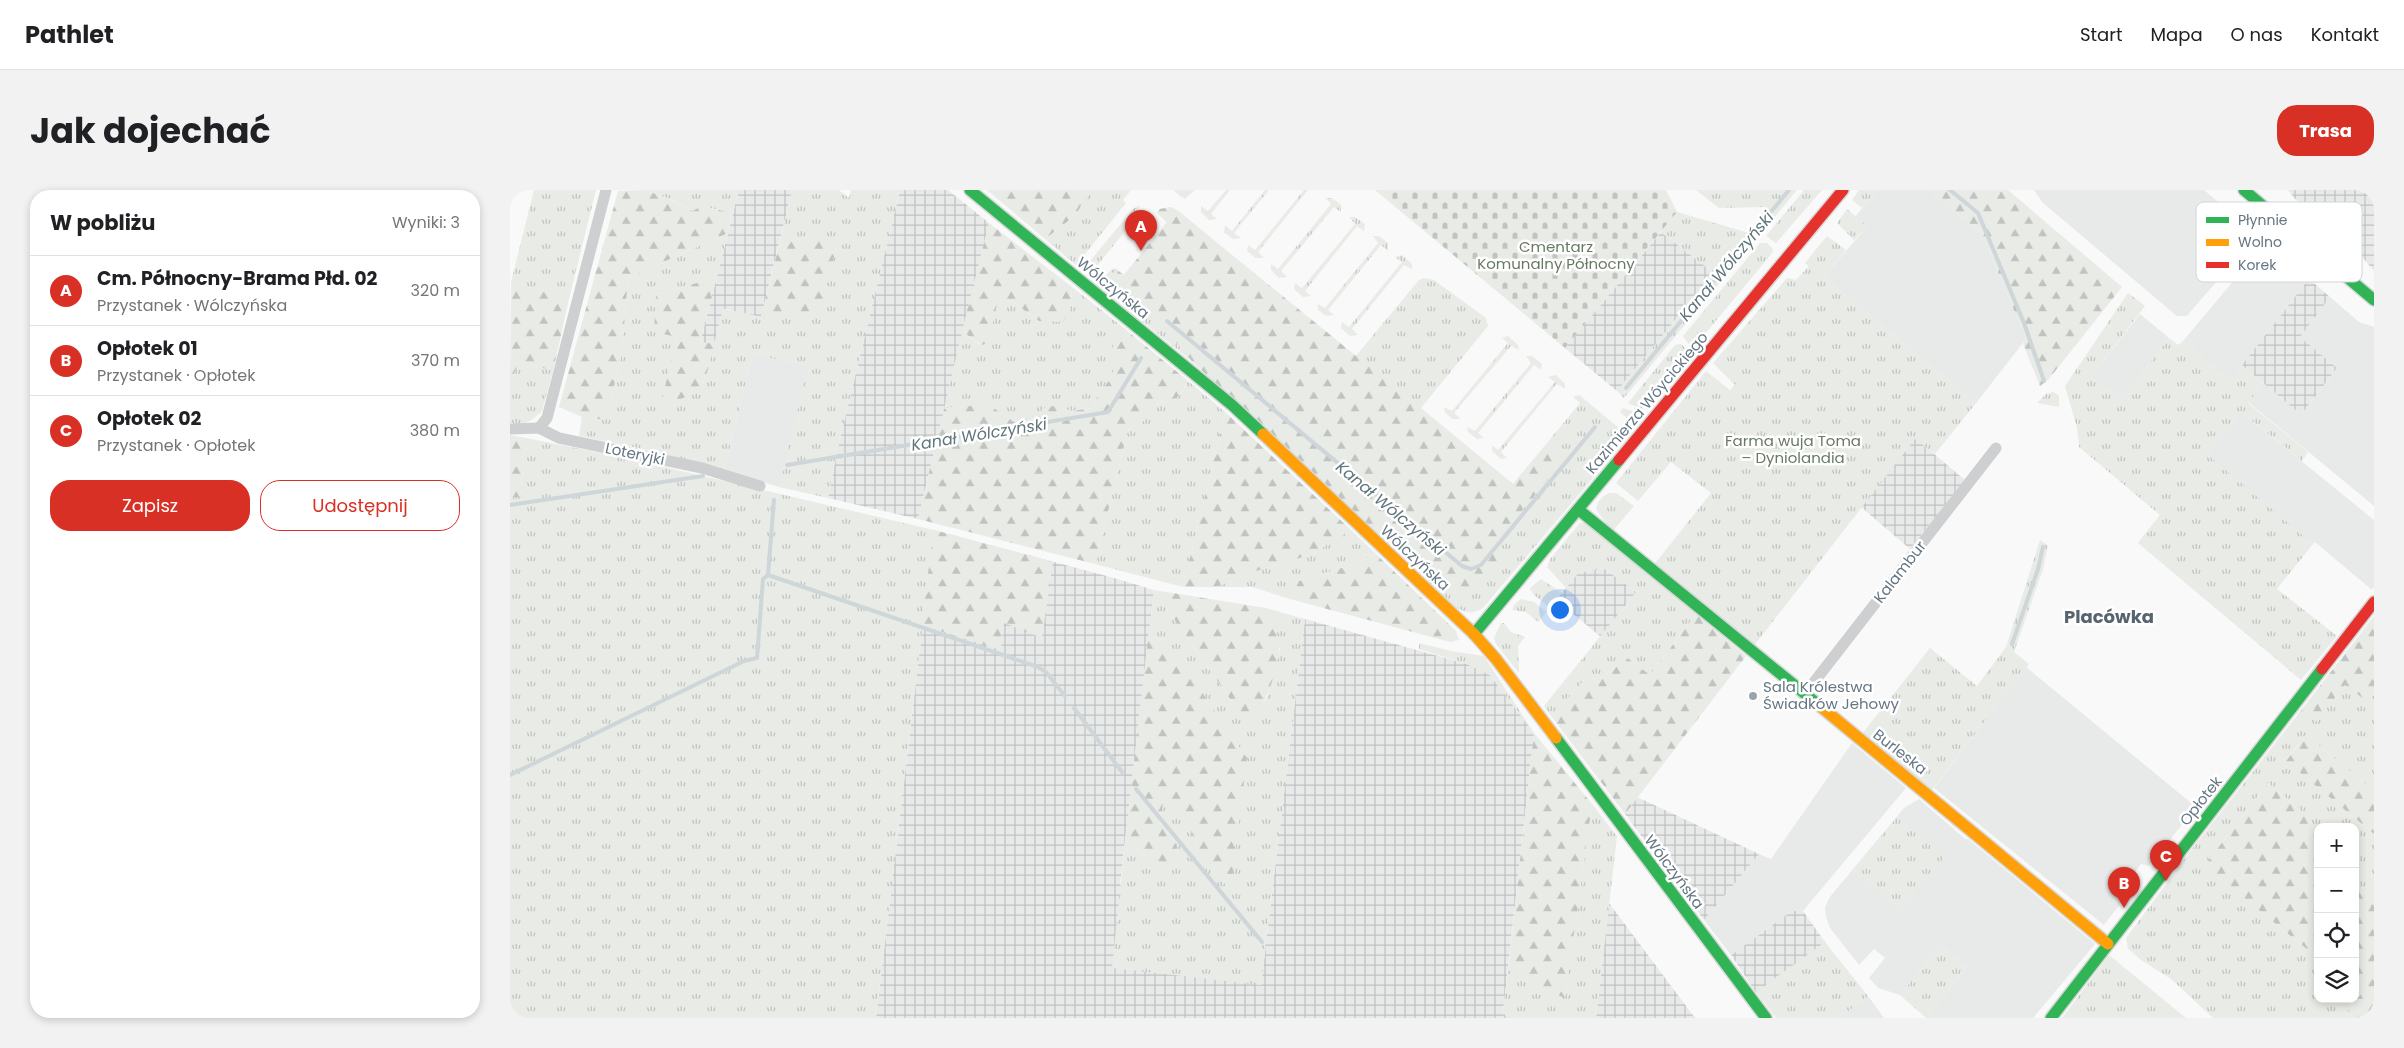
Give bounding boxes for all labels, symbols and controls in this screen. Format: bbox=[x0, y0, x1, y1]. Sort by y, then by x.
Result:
text: Pathlet bbox=[25, 18, 114, 51]
text: Start bbox=[2080, 22, 2123, 47]
text: Mapa bbox=[2151, 22, 2203, 47]
text: O nas bbox=[2231, 22, 2283, 47]
text: Kontakt bbox=[2311, 22, 2379, 47]
button: Trasa bbox=[2277, 105, 2374, 156]
text: Jak dojechać bbox=[30, 106, 271, 155]
legend bbox=[2196, 202, 2362, 282]
water label: Kanał Wólczyński bbox=[1674, 206, 1780, 326]
text: W pobliżu bbox=[50, 208, 155, 237]
pin: A bbox=[1125, 210, 1157, 251]
text: Płynnie bbox=[2238, 210, 2288, 230]
text: Wyniki: 3 bbox=[392, 211, 460, 234]
text: Wolno bbox=[2238, 232, 2282, 252]
park label: Cmentarz Komunalny Północny bbox=[1477, 236, 1635, 274]
street label: Wólczyńska bbox=[1073, 252, 1154, 323]
text: Korek bbox=[2238, 255, 2277, 275]
text: Cm. Północny-Brama Płd. 02 bbox=[97, 265, 377, 292]
text: A bbox=[60, 279, 72, 302]
text: 320 m bbox=[411, 279, 460, 302]
text: Przystanek · Wólczyńska bbox=[97, 294, 287, 317]
street label: Kazimierza Wóycickiego bbox=[1581, 327, 1712, 478]
text: Opłotek 01 bbox=[97, 335, 198, 362]
text: B bbox=[61, 349, 71, 372]
text: 370 m bbox=[411, 349, 460, 372]
text: Przystanek · Opłotek bbox=[97, 364, 255, 387]
text: Opłotek 02 bbox=[97, 405, 201, 432]
water label: Kanał Wólczyński bbox=[910, 412, 1049, 457]
text: C bbox=[60, 419, 72, 442]
text: 380 m bbox=[410, 419, 460, 442]
park label: Farma wuja Toma – Dyniolandia bbox=[1725, 430, 1861, 468]
text: Przystanek · Opłotek bbox=[97, 434, 255, 457]
street label: Loteryjki bbox=[604, 437, 667, 470]
water label: Kanał Wólczyński bbox=[1331, 456, 1451, 562]
button: Zapisz bbox=[50, 480, 250, 531]
button: Udostępnij bbox=[260, 480, 460, 531]
street label: Wólczyńska bbox=[1376, 520, 1455, 595]
street label: Kalambur bbox=[1869, 536, 1931, 607]
your location bbox=[1547, 597, 1573, 623]
district label: Placówka bbox=[2064, 604, 2154, 629]
place label: Sala Królestwa Świadków Jehowy bbox=[1763, 676, 1899, 714]
marker: Sala Królestwa Świadków Jehowy bbox=[1747, 690, 1759, 702]
street label: Burleska bbox=[1869, 724, 1932, 779]
street label: Opłotek bbox=[2175, 771, 2227, 830]
map controls bbox=[2314, 823, 2359, 1003]
button: + bbox=[2314, 823, 2359, 868]
street label: Wólczyńska bbox=[1640, 830, 1709, 913]
pin: C bbox=[2150, 840, 2182, 881]
pin: B bbox=[2108, 867, 2140, 908]
button: − bbox=[2314, 868, 2359, 913]
button: locate bbox=[2314, 913, 2359, 958]
button: layers bbox=[2314, 958, 2359, 1003]

